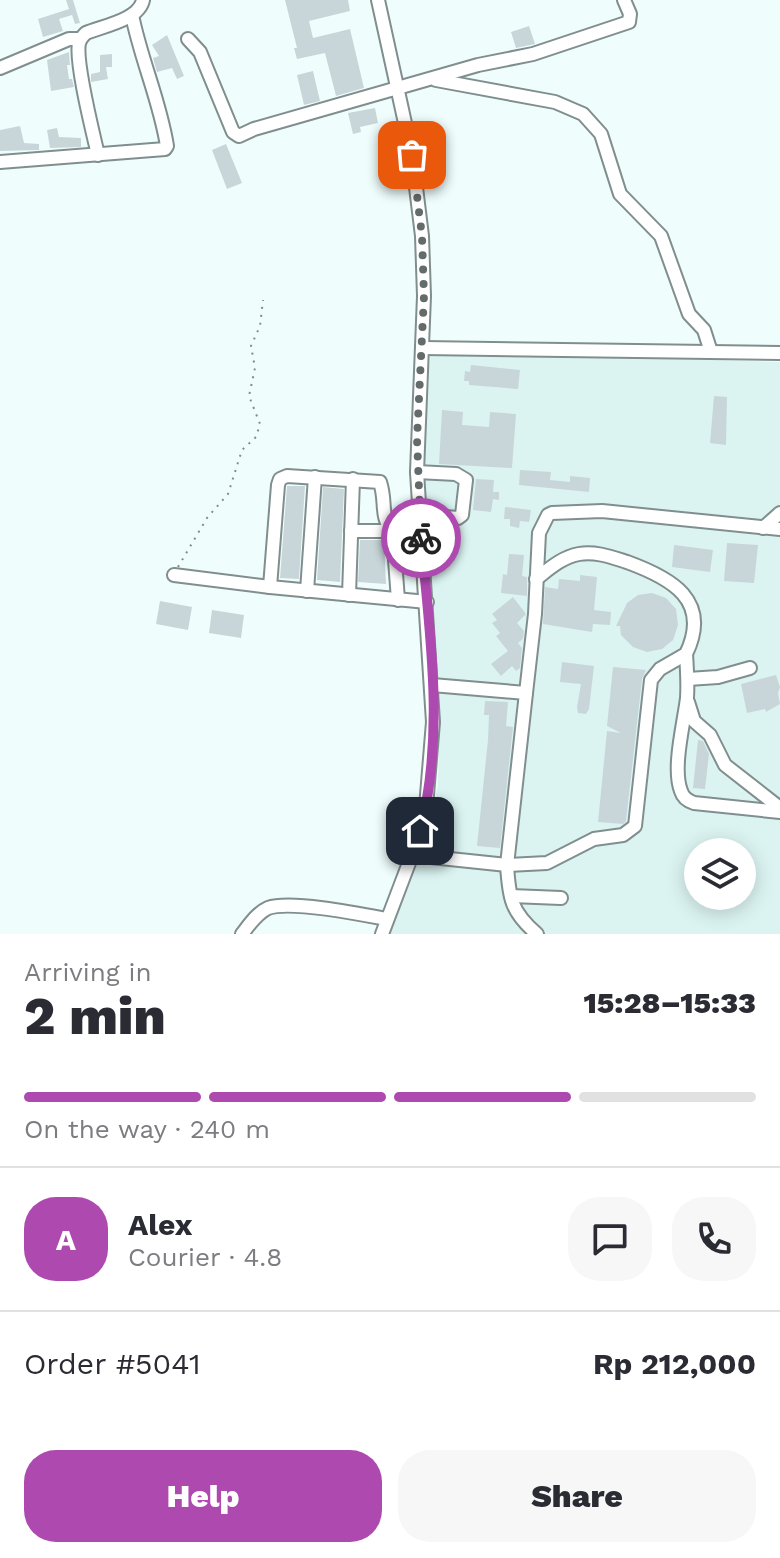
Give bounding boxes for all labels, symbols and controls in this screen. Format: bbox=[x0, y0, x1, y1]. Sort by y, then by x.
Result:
pin bbox=[378, 121, 446, 189]
icon: bag bbox=[390, 133, 434, 177]
courier bbox=[381, 498, 461, 578]
icon: bike bbox=[399, 516, 443, 560]
pin bbox=[386, 797, 454, 865]
icon: home bbox=[398, 809, 442, 853]
map controls bbox=[684, 838, 756, 910]
button: layers bbox=[684, 838, 756, 910]
text: Arriving in bbox=[24, 957, 152, 987]
text: 15:28–15:33 bbox=[583, 985, 756, 1020]
text: 2 min bbox=[24, 986, 166, 1047]
text: On the way · 240 m bbox=[24, 1114, 270, 1144]
button: chat bbox=[568, 1197, 652, 1281]
button: phone bbox=[672, 1197, 756, 1281]
text: Alex bbox=[128, 1207, 192, 1242]
text: A bbox=[56, 1222, 76, 1257]
text: Courier · 4.8 bbox=[128, 1242, 282, 1272]
text: Order #5041 bbox=[24, 1346, 201, 1381]
text: Rp 212,000 bbox=[593, 1346, 756, 1381]
button: Help bbox=[24, 1450, 382, 1542]
button: Share bbox=[398, 1450, 756, 1542]

